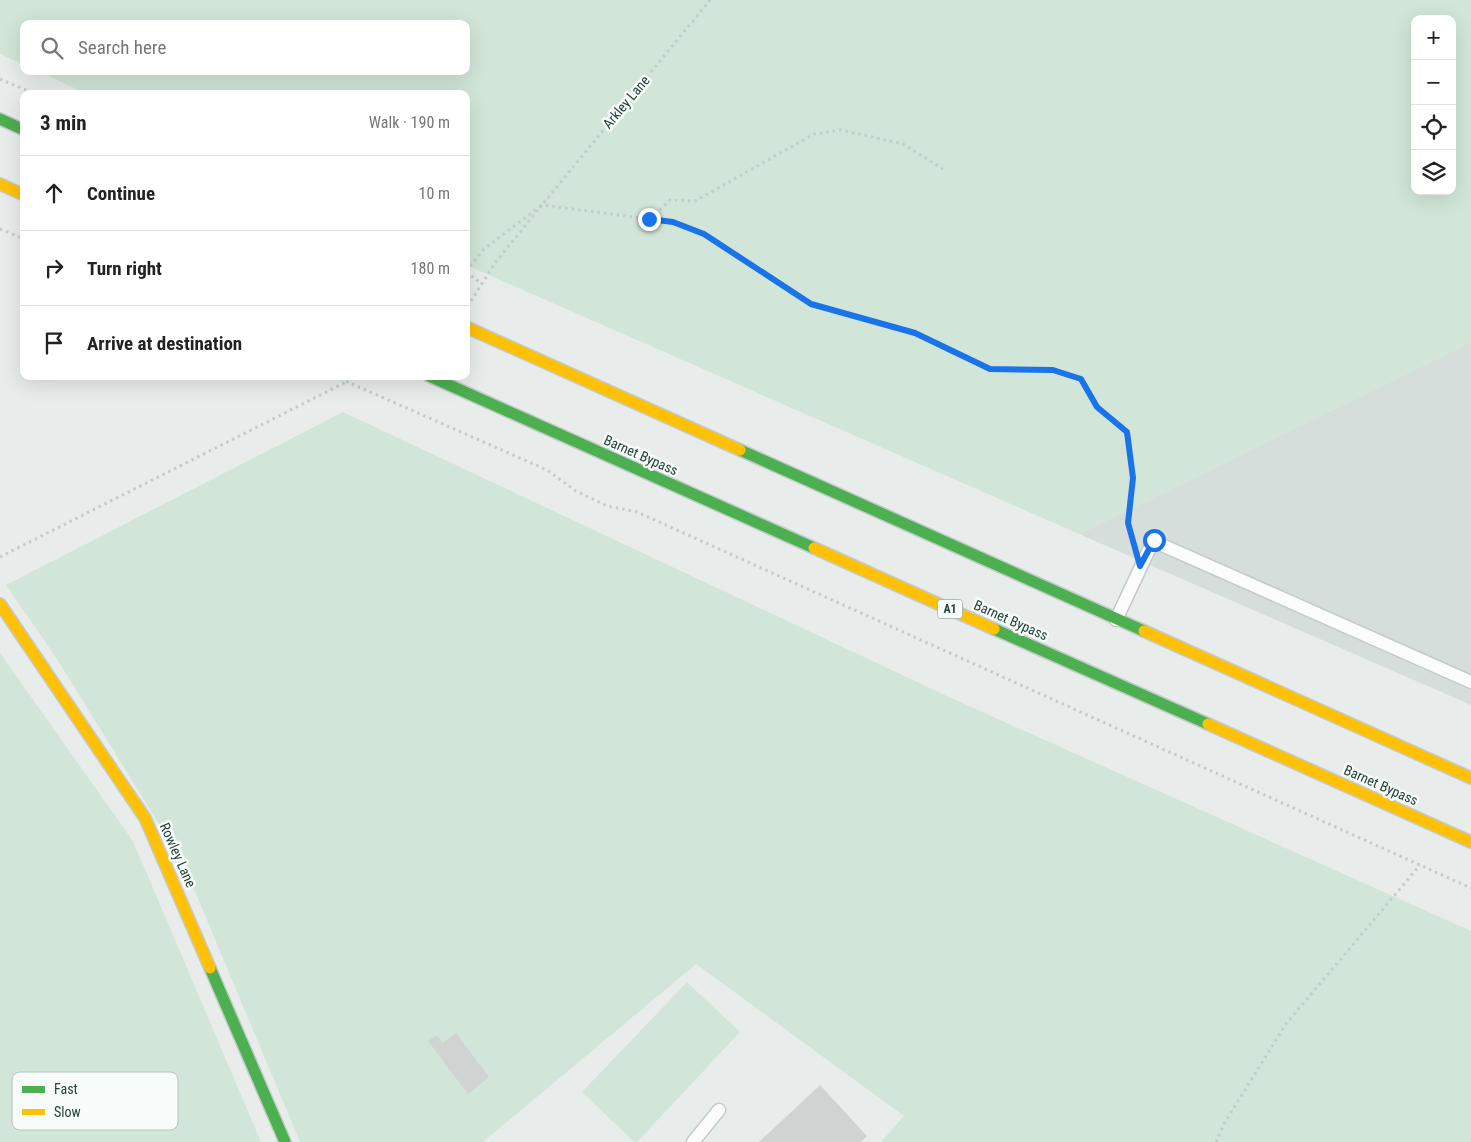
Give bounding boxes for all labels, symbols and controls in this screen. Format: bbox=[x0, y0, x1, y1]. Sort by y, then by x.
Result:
map controls bbox=[1411, 15, 1456, 195]
button: + bbox=[1411, 15, 1456, 60]
search box bbox=[20, 20, 470, 75]
icon: search bbox=[38, 34, 66, 62]
text: Search here bbox=[78, 36, 166, 59]
button: − bbox=[1411, 60, 1456, 105]
street label: Arkley Lane bbox=[599, 72, 653, 132]
button: locate bbox=[1411, 105, 1456, 150]
text: 3 min bbox=[40, 111, 87, 135]
text: Walk · 190 m bbox=[369, 113, 450, 132]
button: layers bbox=[1411, 150, 1456, 195]
icon: ahead bbox=[40, 179, 68, 207]
text: Continue bbox=[87, 182, 155, 205]
text: 10 m bbox=[418, 184, 450, 203]
route end bbox=[638, 208, 661, 231]
icon: right bbox=[40, 254, 68, 282]
text: Turn right bbox=[87, 257, 162, 280]
text: 180 m bbox=[411, 259, 450, 278]
icon: arrive bbox=[40, 329, 68, 357]
text: Arrive at destination bbox=[87, 332, 242, 355]
street label: Barnet Bypass bbox=[602, 432, 680, 478]
route start bbox=[1143, 529, 1166, 552]
street label: Barnet Bypass bbox=[972, 597, 1050, 643]
road number: A1 bbox=[938, 600, 962, 618]
street label: Barnet Bypass bbox=[1342, 762, 1420, 808]
street label: Rowley Lane bbox=[157, 820, 200, 890]
legend bbox=[12, 1072, 178, 1130]
text: Fast bbox=[54, 1081, 78, 1097]
text: Slow bbox=[54, 1104, 81, 1120]

